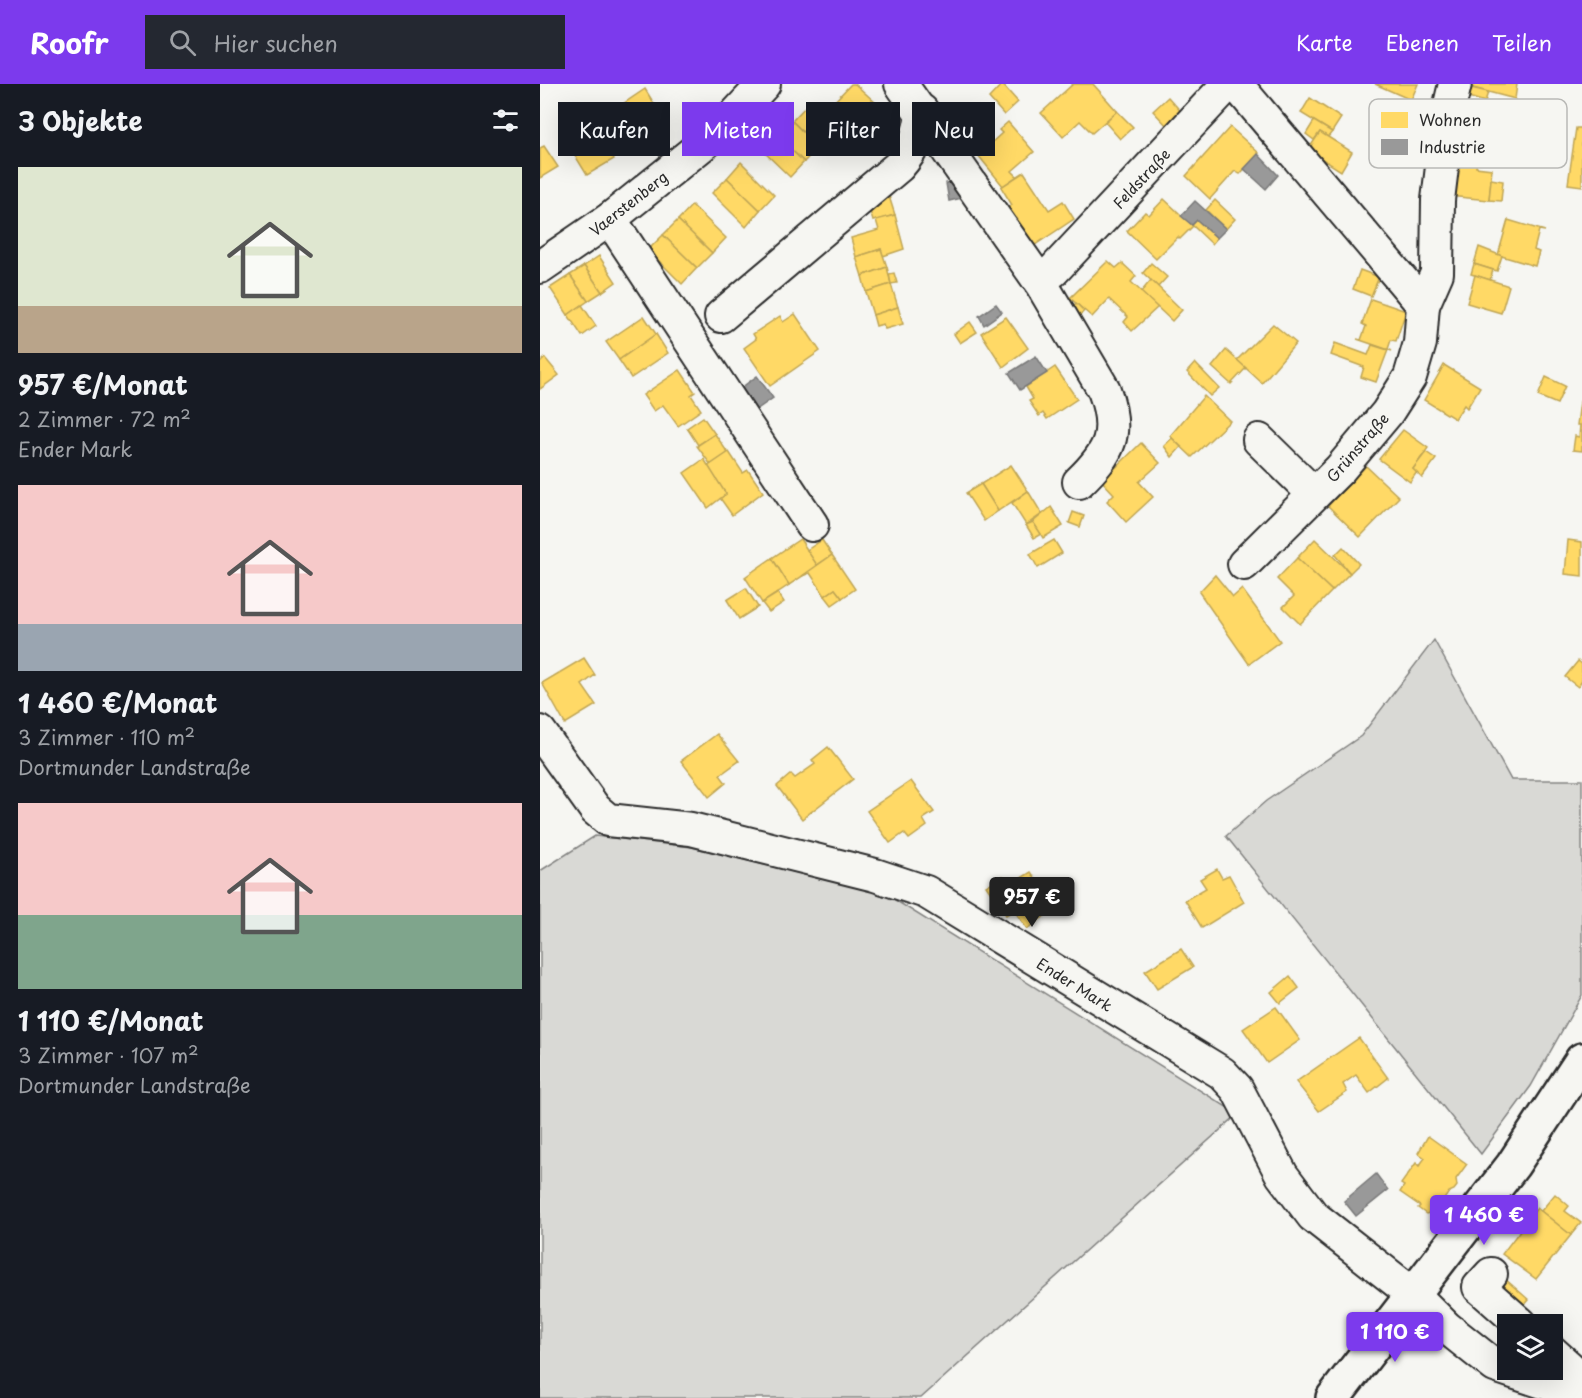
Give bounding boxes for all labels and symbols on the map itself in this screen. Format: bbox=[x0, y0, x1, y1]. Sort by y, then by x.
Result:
legend bbox=[1369, 99, 1567, 168]
text: Wohnen bbox=[1419, 107, 1482, 131]
text: Industrie bbox=[1419, 134, 1486, 158]
street label: Feldstraße bbox=[1107, 143, 1175, 213]
street label: Vaerstenberg bbox=[584, 165, 672, 241]
street label: Grünstraße bbox=[1320, 407, 1394, 487]
pin: 957 € bbox=[990, 877, 1074, 928]
street label: Ender Mark bbox=[1033, 952, 1117, 1016]
pin: 1 460 € bbox=[1429, 1195, 1539, 1246]
pin: 1 110 € bbox=[1340, 1312, 1450, 1363]

